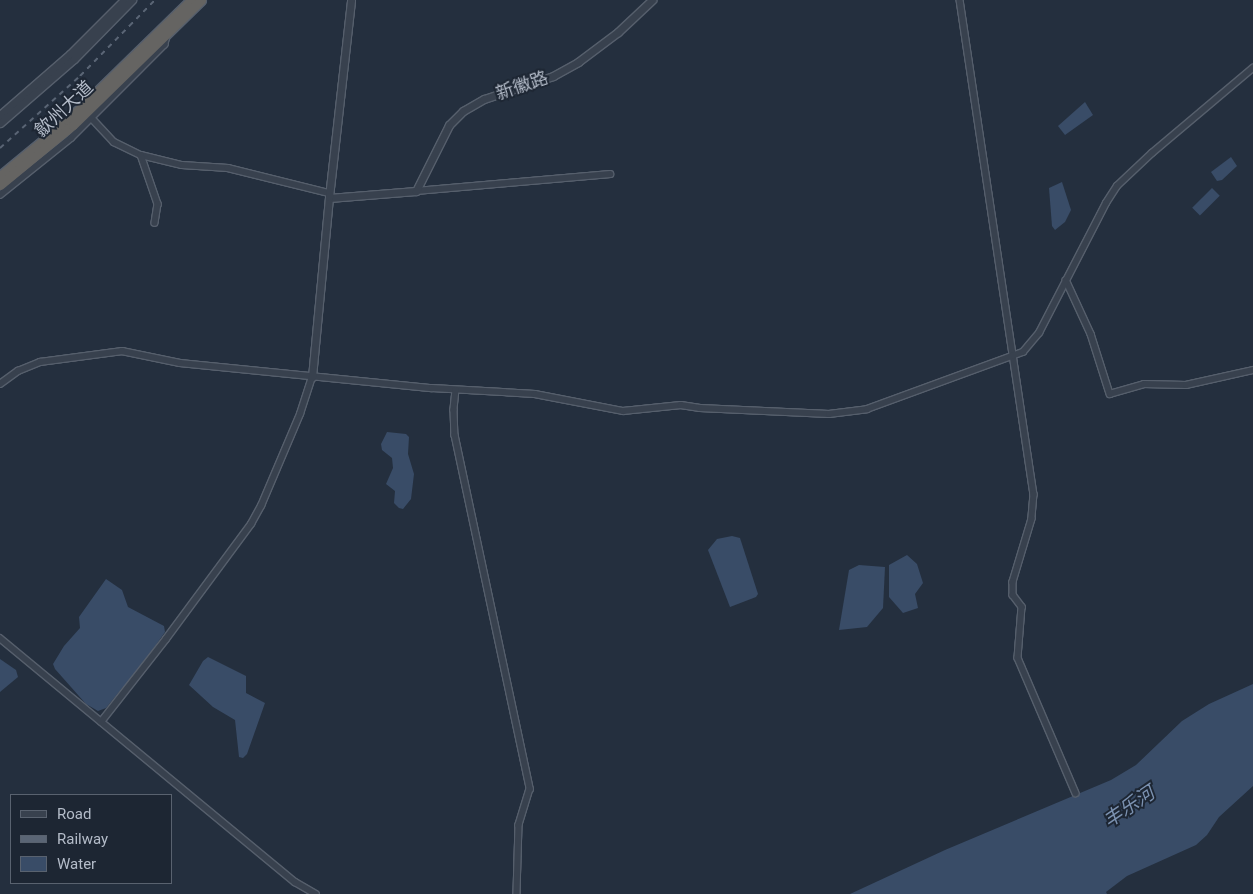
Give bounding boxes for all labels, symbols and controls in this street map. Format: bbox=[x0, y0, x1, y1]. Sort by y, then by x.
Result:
street label: 新徽路 bbox=[493, 67, 551, 105]
street label: 歙州大道 bbox=[30, 77, 98, 141]
water label: 丰乐河 bbox=[1099, 782, 1159, 832]
legend bbox=[10, 794, 172, 884]
text: Road bbox=[57, 805, 91, 823]
text: Railway bbox=[57, 830, 108, 848]
text: Water bbox=[57, 855, 96, 873]

